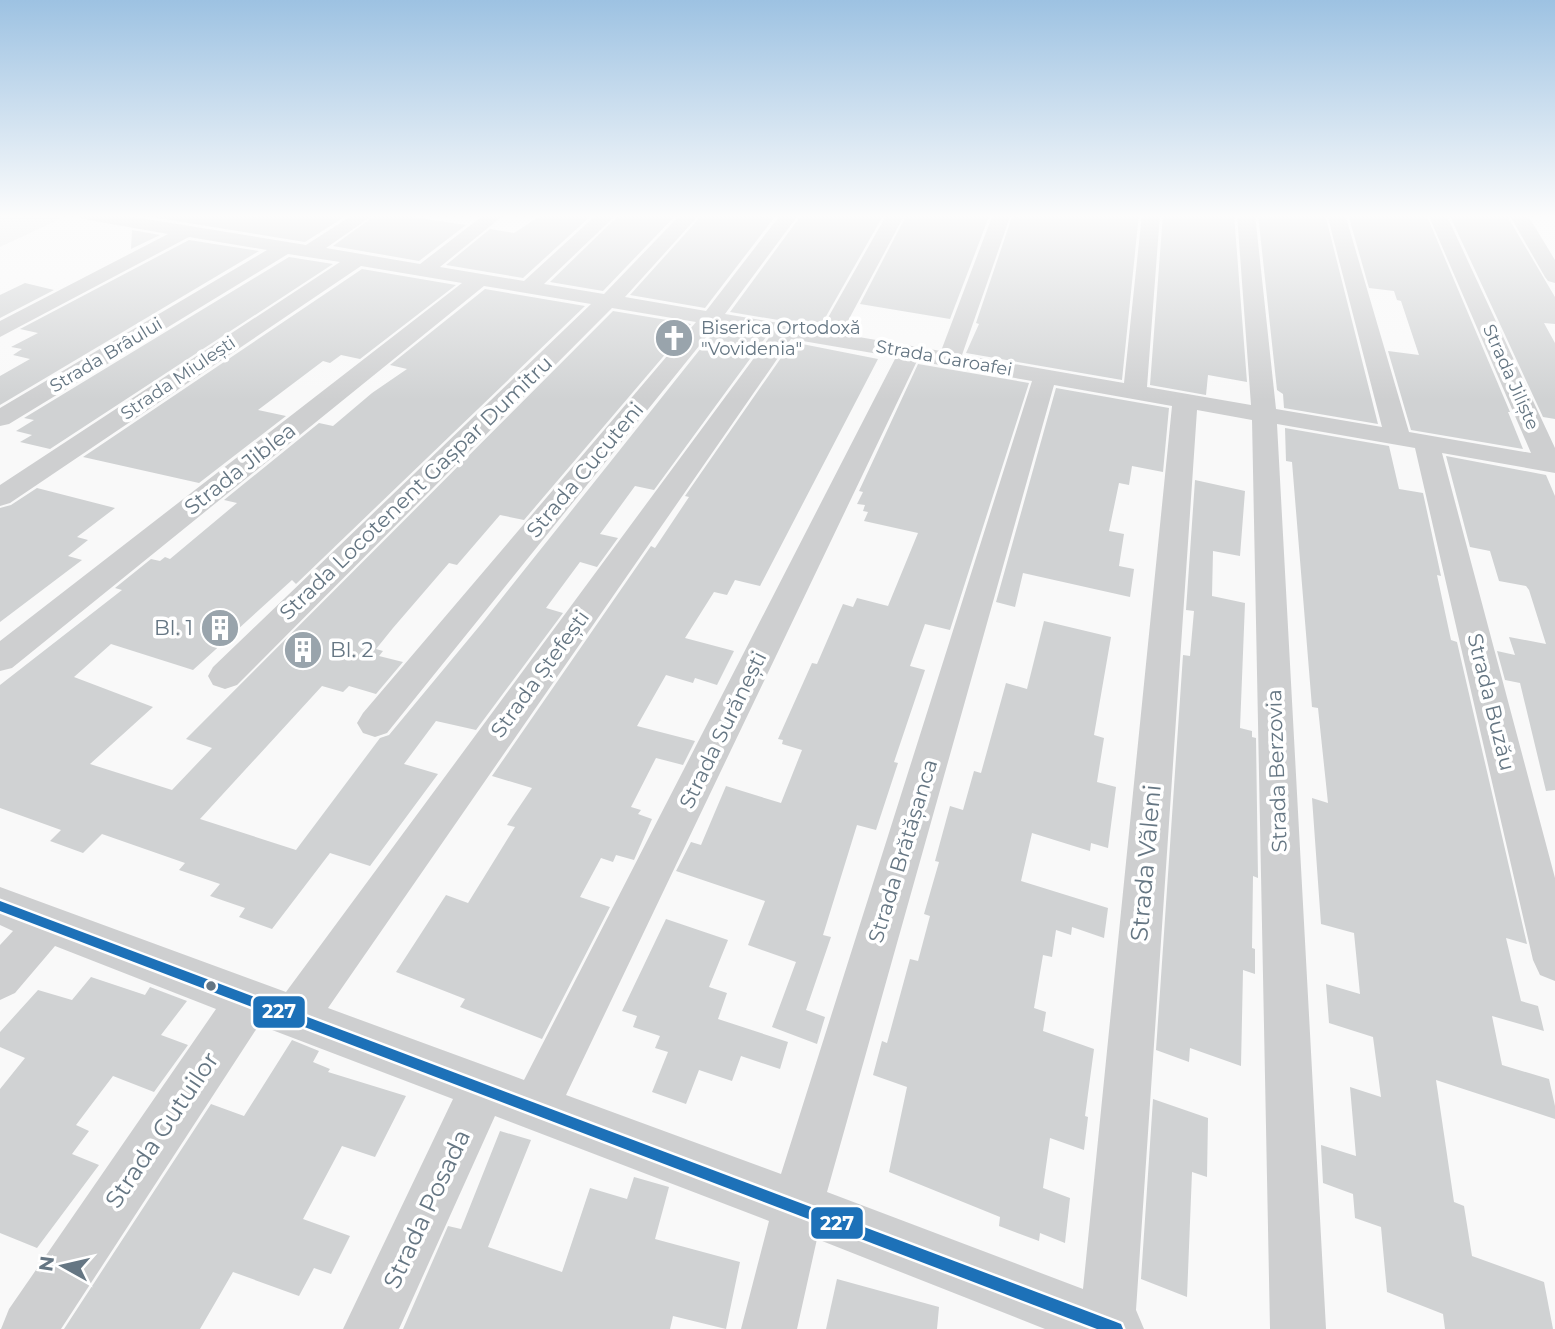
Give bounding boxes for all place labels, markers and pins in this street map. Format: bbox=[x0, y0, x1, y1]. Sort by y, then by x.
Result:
church icon: Biserica Ortodoxă "Vovidenia" bbox=[653, 317, 695, 359]
place label: Biserica Ortodoxă "Vovidenia" bbox=[701, 317, 861, 360]
building icon: Bl. 1 bbox=[199, 607, 241, 649]
place label: Bl. 1 bbox=[154, 615, 193, 640]
building icon: Bl. 2 bbox=[282, 629, 324, 671]
place label: Bl. 2 bbox=[330, 637, 373, 662]
unlabelled marker bbox=[204, 979, 218, 993]

